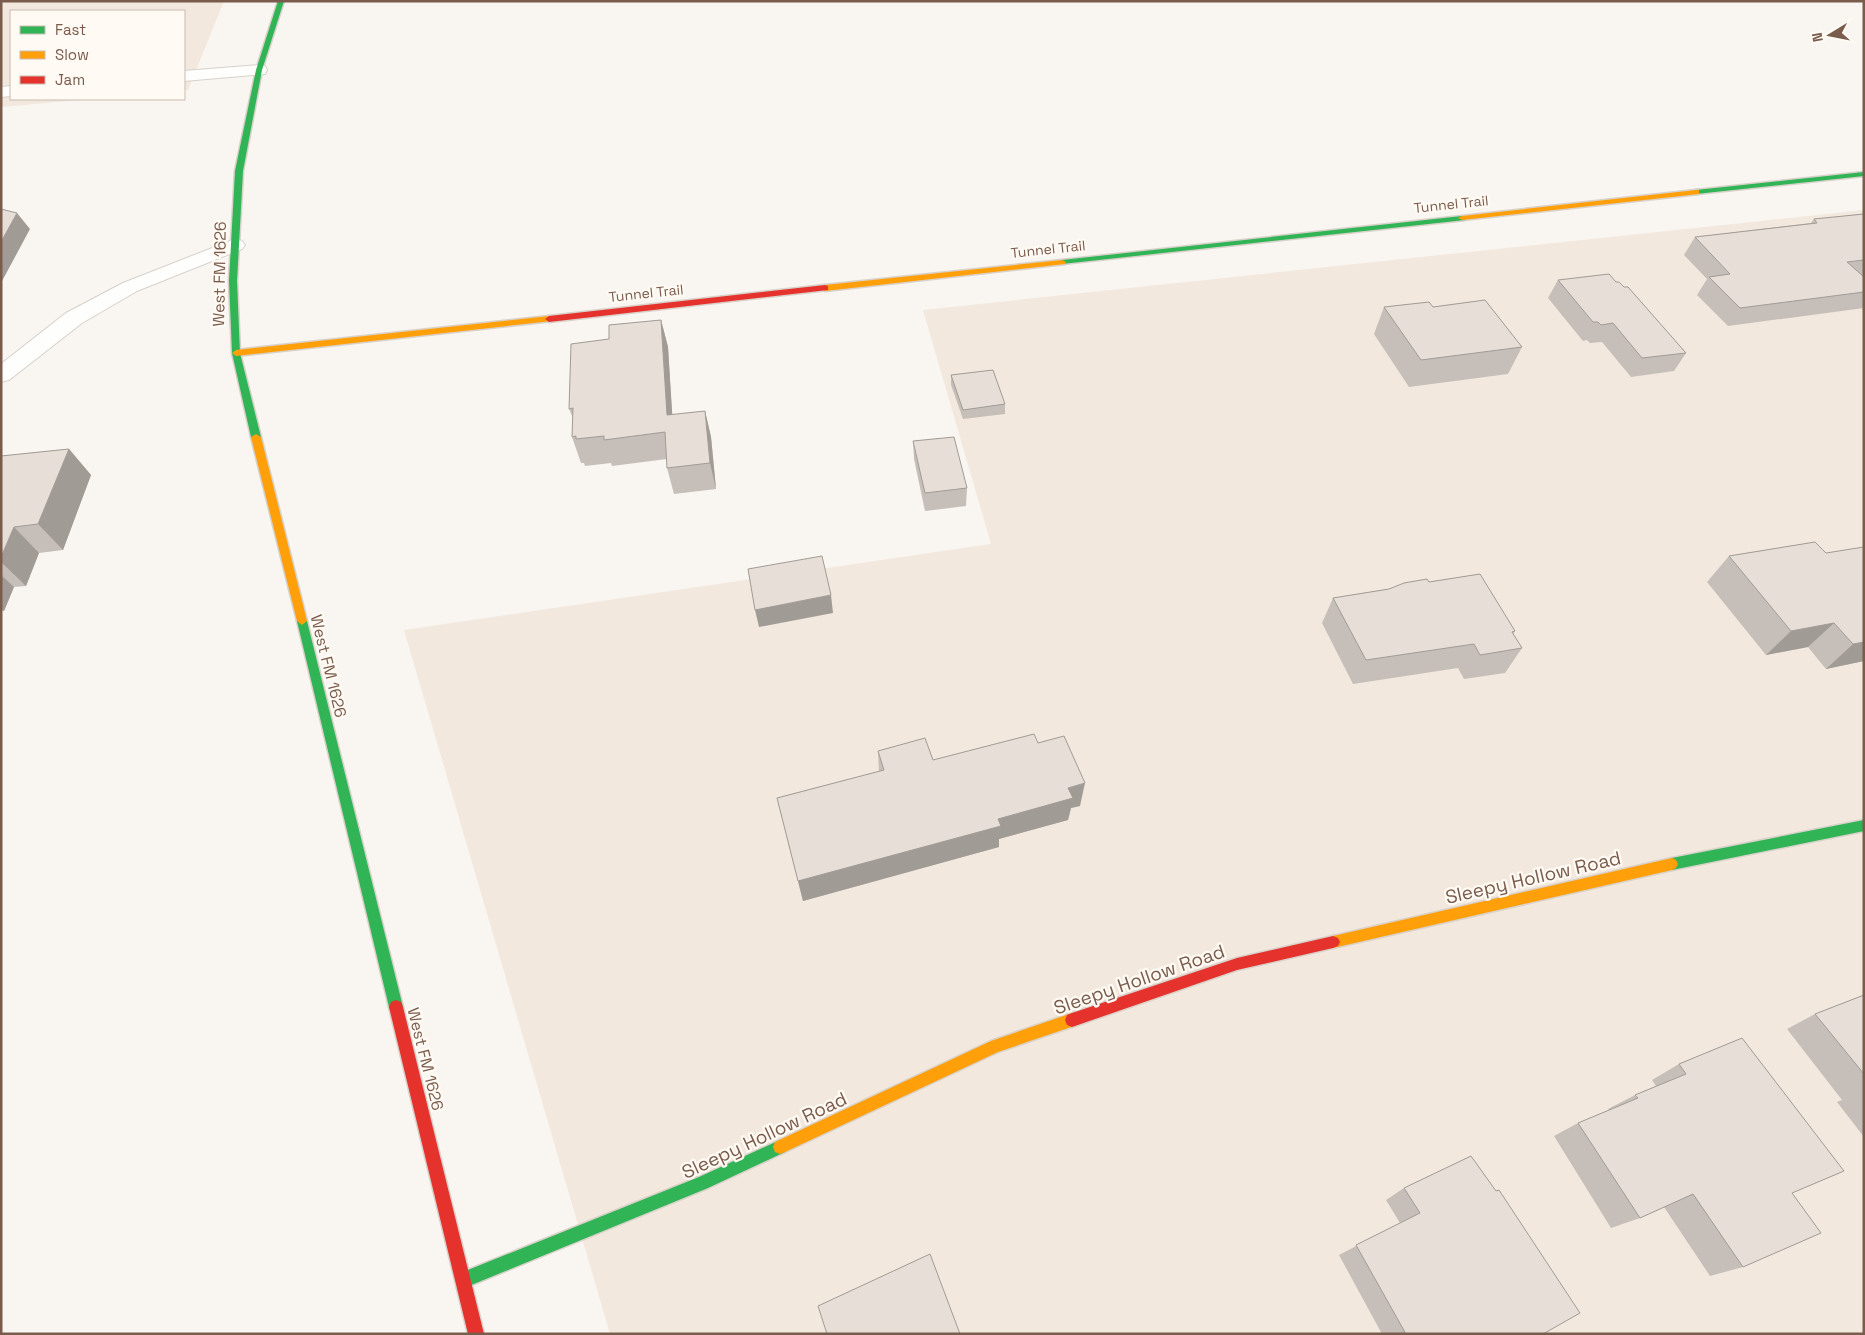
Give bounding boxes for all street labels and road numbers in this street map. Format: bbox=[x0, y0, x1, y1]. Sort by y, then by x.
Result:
street label: Tunnel Trail bbox=[1413, 191, 1489, 217]
street label: West FM 1626 bbox=[208, 221, 231, 327]
street label: Tunnel Trail bbox=[1010, 236, 1086, 262]
street label: Tunnel Trail bbox=[608, 280, 684, 306]
street label: West FM 1626 bbox=[306, 612, 351, 720]
street label: Sleepy Hollow Road bbox=[1443, 845, 1623, 910]
street label: Sleepy Hollow Road bbox=[1050, 938, 1228, 1020]
street label: West FM 1626 bbox=[403, 1005, 448, 1113]
street label: Sleepy Hollow Road bbox=[678, 1086, 851, 1185]

